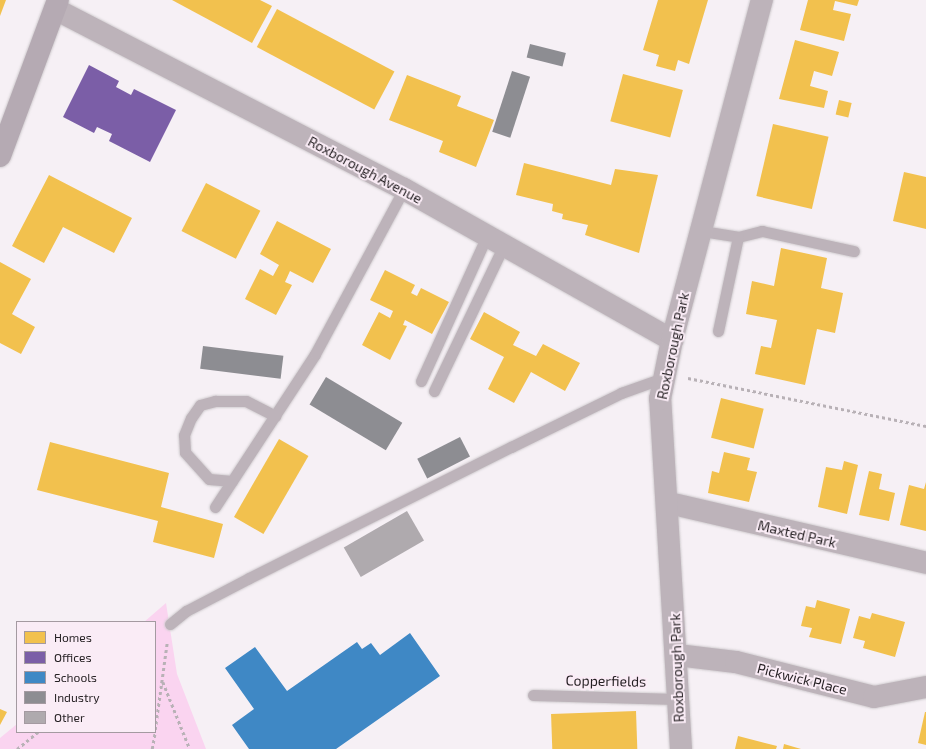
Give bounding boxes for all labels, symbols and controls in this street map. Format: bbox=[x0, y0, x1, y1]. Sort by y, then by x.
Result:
street label: Roxborough Avenue bbox=[305, 133, 425, 207]
street label: Roxborough Park bbox=[653, 291, 693, 401]
street label: Maxted Park bbox=[756, 517, 838, 551]
street label: Roxborough Park bbox=[667, 613, 687, 723]
legend bbox=[16, 621, 156, 733]
text: Homes bbox=[54, 630, 92, 644]
text: Offices bbox=[54, 650, 91, 664]
street label: Pickwick Place bbox=[755, 660, 849, 698]
text: Schools bbox=[54, 670, 97, 684]
street label: Copperfields bbox=[566, 672, 646, 690]
text: Industry bbox=[54, 690, 100, 704]
text: Other bbox=[54, 710, 85, 724]

